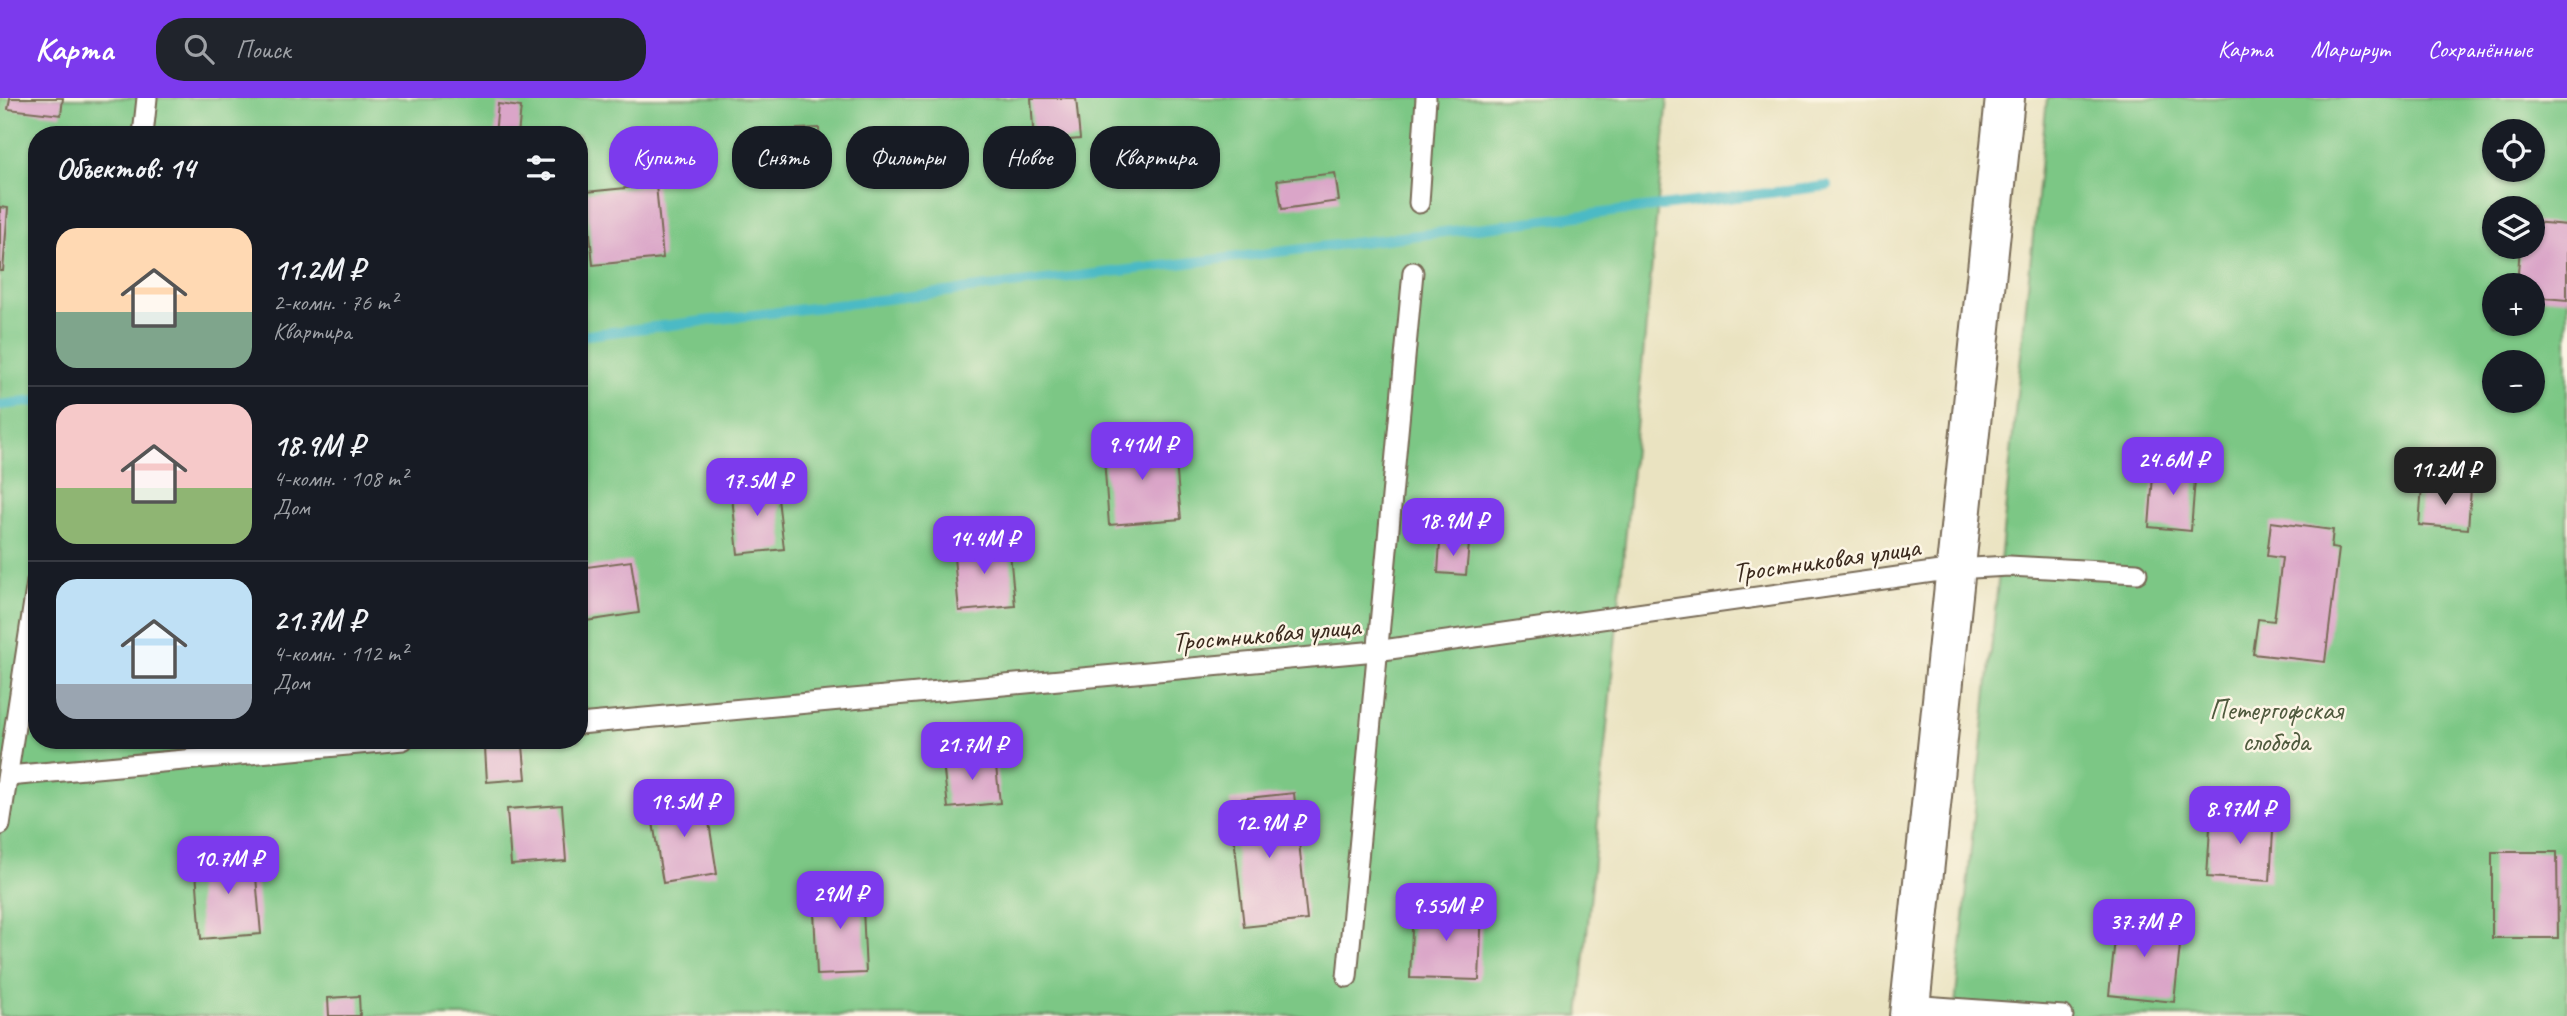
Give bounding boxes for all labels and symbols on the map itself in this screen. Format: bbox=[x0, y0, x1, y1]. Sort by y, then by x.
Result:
pin: 9.41M ₽ bbox=[1077, 422, 1207, 482]
pin: 24.6M ₽ bbox=[2108, 438, 2238, 497]
pin: 11.2M ₽ bbox=[2380, 448, 2510, 507]
pin: 17.5M ₽ bbox=[692, 458, 822, 518]
pin: 18.9M ₽ bbox=[1388, 498, 1518, 558]
pin: 14.4M ₽ bbox=[919, 517, 1049, 576]
street label: Тростниковая улица bbox=[1730, 529, 1924, 590]
street label: Тростниковая улица bbox=[1171, 608, 1363, 659]
park label: Петергофская слобода bbox=[2209, 692, 2345, 759]
pin: 21.7M ₽ bbox=[907, 722, 1037, 782]
pin: 19.5M ₽ bbox=[619, 780, 749, 839]
pin: 8.97M ₽ bbox=[2175, 786, 2305, 846]
pin: 12.9M ₽ bbox=[1204, 800, 1334, 860]
pin: 10.7M ₽ bbox=[163, 836, 293, 896]
pin: 29M ₽ bbox=[791, 872, 889, 931]
pin: 9.55M ₽ bbox=[1381, 884, 1511, 943]
pin: 37.7M ₽ bbox=[2079, 900, 2209, 959]

